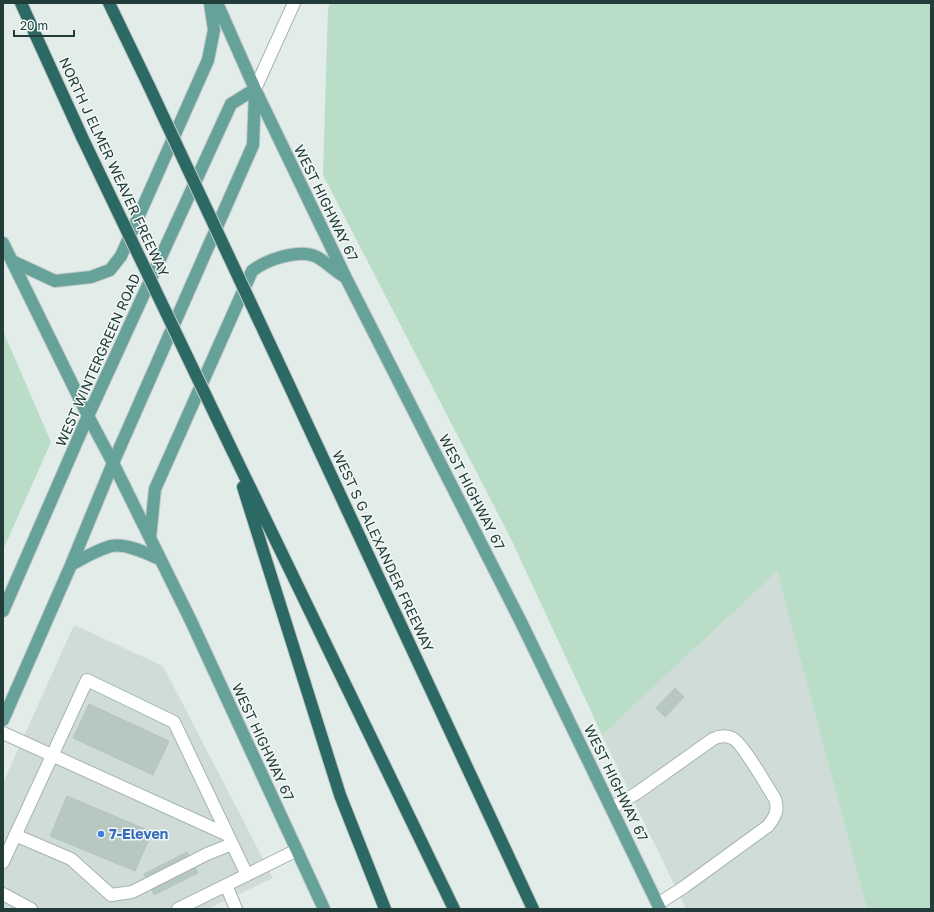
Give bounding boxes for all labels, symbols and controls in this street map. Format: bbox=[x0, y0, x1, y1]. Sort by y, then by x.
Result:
scale bar bbox=[14, 12, 74, 38]
text: 20 m bbox=[20, 18, 48, 33]
street label: NORTH J ELMER WEAVER FREEWAY bbox=[56, 54, 173, 279]
street label: WEST HIGHWAY 67 bbox=[291, 142, 362, 264]
street label: WEST WINTERGREEN ROAD bbox=[52, 271, 143, 449]
street label: WEST HIGHWAY 67 bbox=[436, 431, 509, 552]
street label: WEST S G ALEXANDER FREEWAY bbox=[329, 447, 438, 654]
street label: WEST HIGHWAY 67 bbox=[229, 680, 298, 803]
street label: WEST HIGHWAY 67 bbox=[581, 722, 652, 844]
place label: 7-Eleven bbox=[109, 825, 168, 842]
marker: 7-Eleven bbox=[96, 829, 106, 839]

